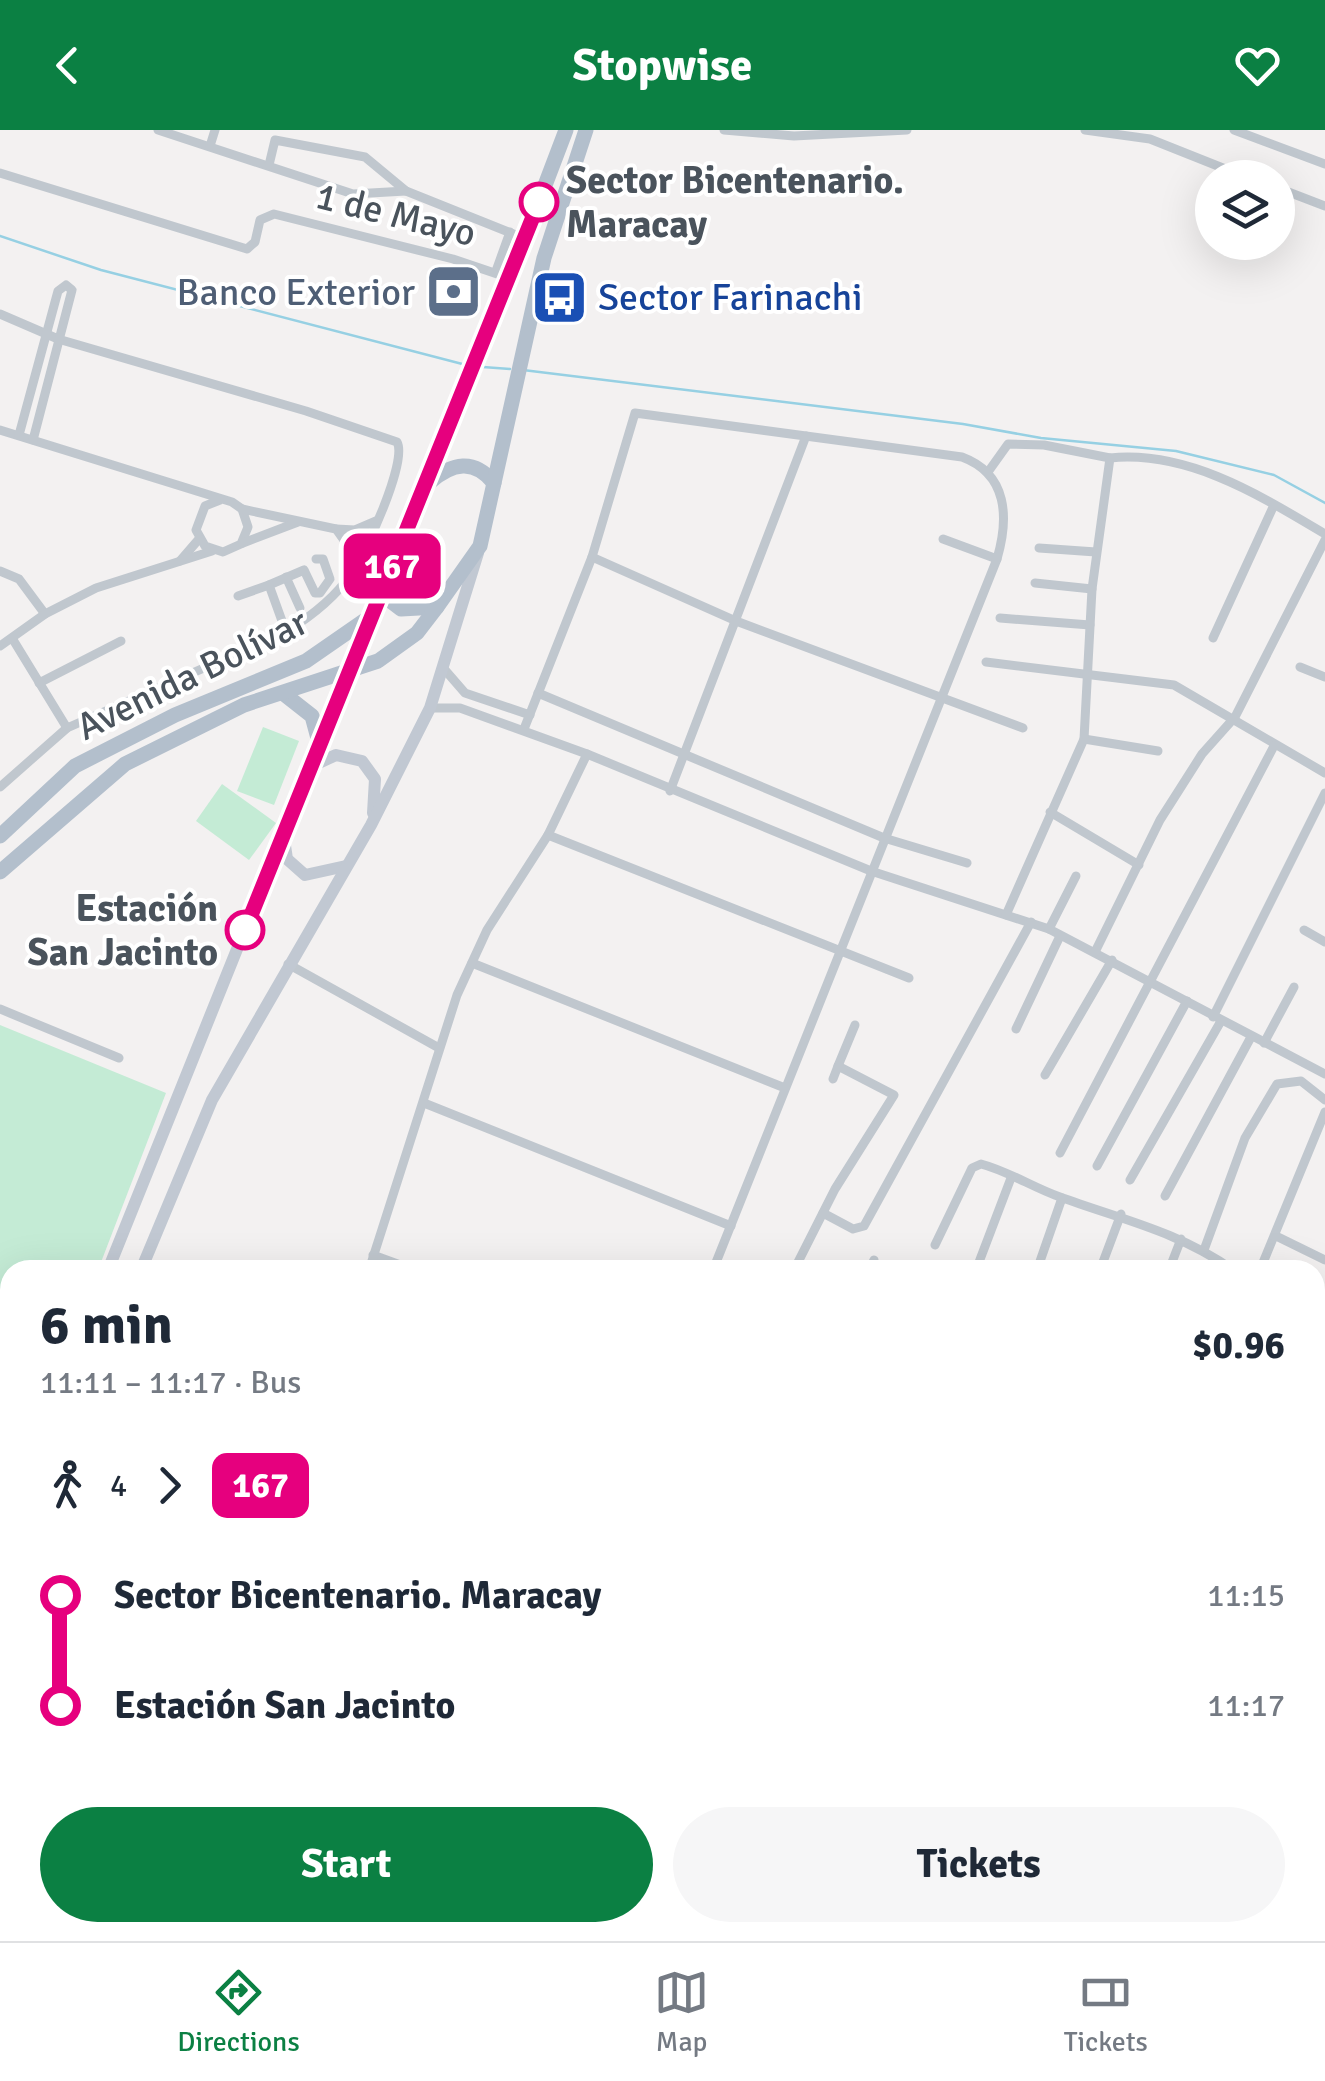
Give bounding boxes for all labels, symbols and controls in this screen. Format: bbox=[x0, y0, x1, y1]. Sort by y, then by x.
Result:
icon: back bbox=[40, 38, 95, 93]
text: Stopwise bbox=[573, 38, 752, 93]
icon: heart bbox=[1230, 38, 1285, 93]
place label: Sector Bicentenario. Maracay bbox=[566, 157, 904, 248]
map controls bbox=[1195, 160, 1295, 260]
button: layers bbox=[1195, 160, 1295, 260]
street label: 1 de Mayo bbox=[311, 172, 481, 257]
marker: Sector Bicentenario. Maracay bbox=[520, 183, 558, 221]
bank icon: Banco Exterior bbox=[424, 262, 484, 322]
bus stop icon: Sector Farinachi bbox=[529, 267, 589, 327]
place label: Banco Exterior bbox=[176, 269, 415, 316]
place label: Sector Farinachi bbox=[598, 274, 863, 321]
line badge: 167 bbox=[334, 534, 450, 598]
text: 167 bbox=[364, 545, 420, 588]
street label: Avenida Bolívar bbox=[69, 598, 315, 751]
place label: Estación San Jacinto bbox=[27, 885, 218, 976]
marker: Estación San Jacinto bbox=[226, 911, 264, 949]
text: 6 min bbox=[40, 1291, 173, 1359]
text: $0.96 bbox=[1192, 1322, 1285, 1369]
text: 11:11 – 11:17 · Bus bbox=[40, 1363, 301, 1402]
icon: walk bbox=[40, 1458, 95, 1513]
icon: forward bbox=[142, 1458, 197, 1513]
text: 167 bbox=[232, 1464, 289, 1507]
text: 4 bbox=[110, 1466, 127, 1505]
text: Sector Bicentenario. Maracay bbox=[114, 1572, 601, 1619]
text: 11:15 bbox=[1207, 1576, 1285, 1615]
text: Estación San Jacinto bbox=[114, 1682, 455, 1729]
text: 11:17 bbox=[1207, 1686, 1285, 1725]
button: Start bbox=[40, 1807, 653, 1922]
button: Tickets bbox=[673, 1807, 1285, 1922]
tab: Directions bbox=[177, 1965, 300, 2059]
tab: Map bbox=[654, 1965, 709, 2059]
tab: Tickets bbox=[1064, 1965, 1148, 2059]

